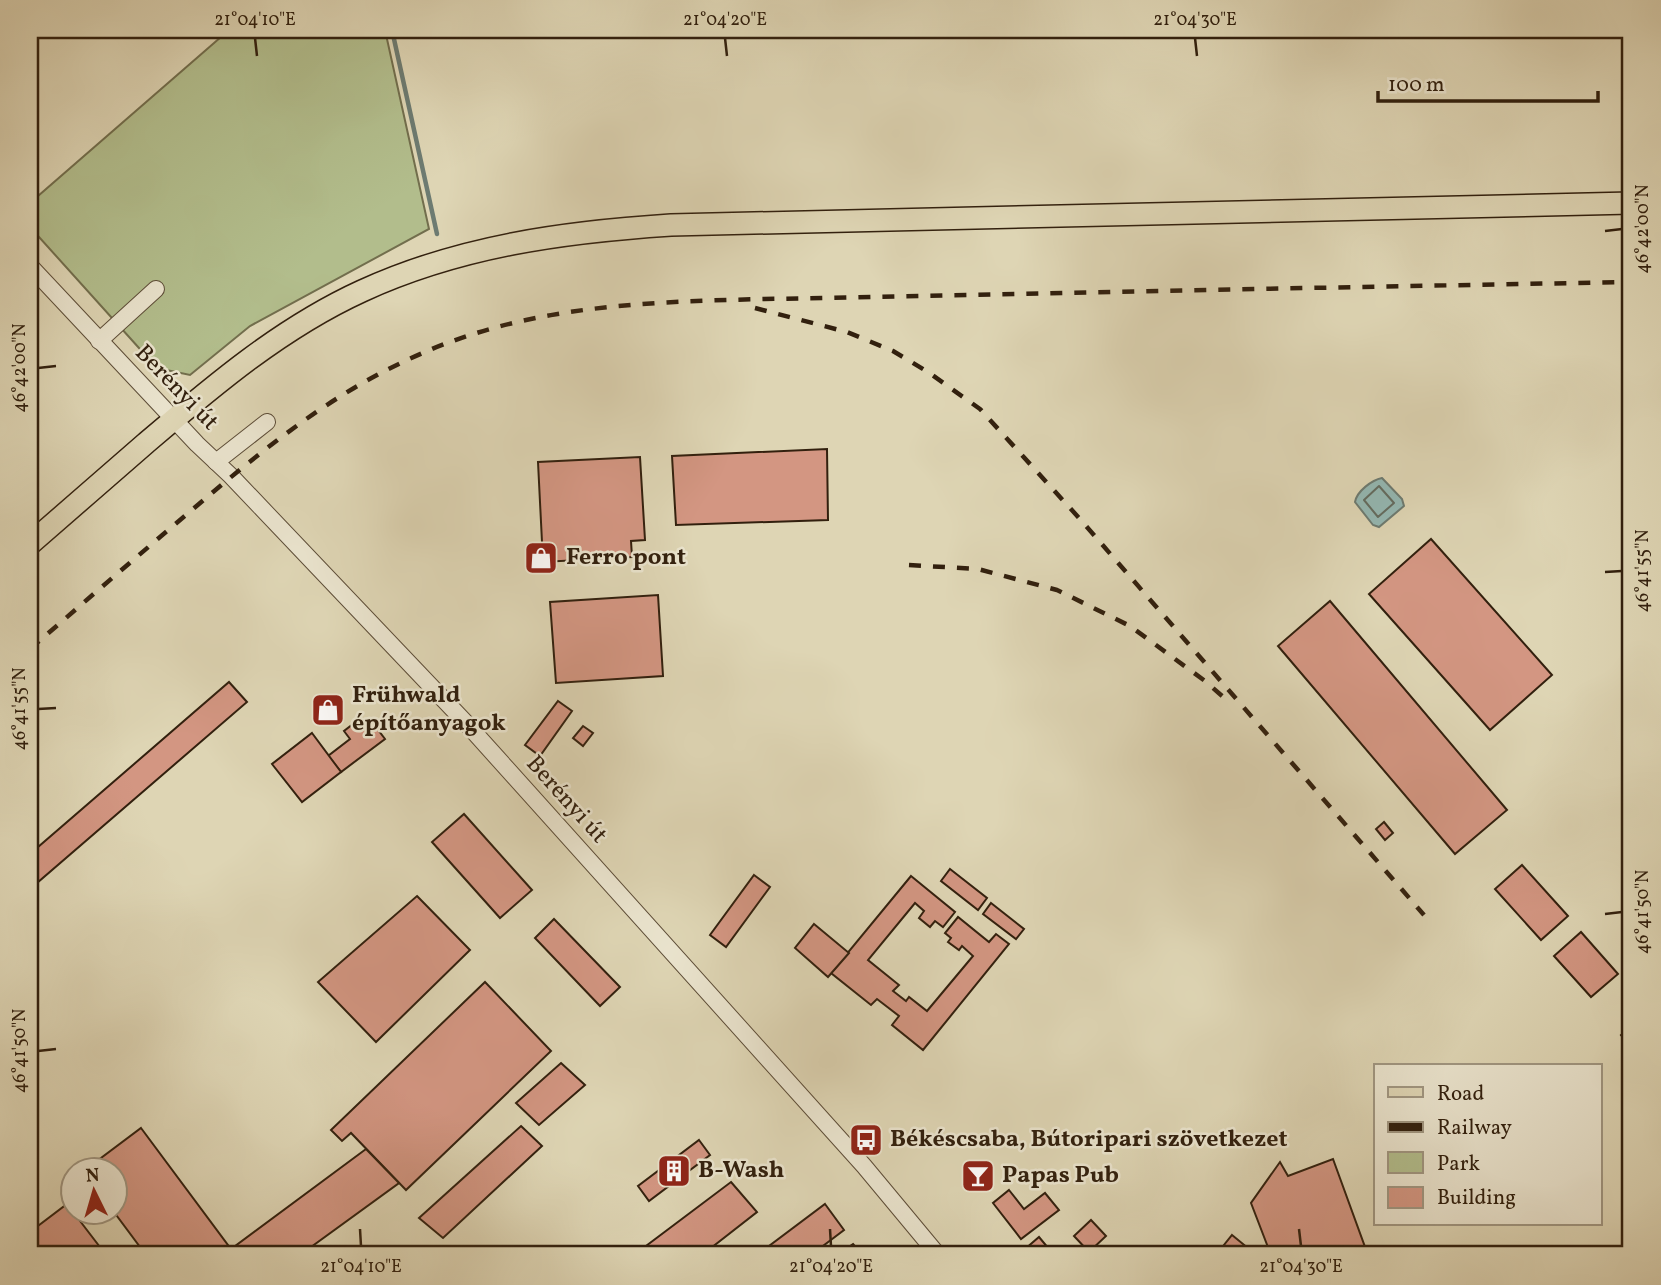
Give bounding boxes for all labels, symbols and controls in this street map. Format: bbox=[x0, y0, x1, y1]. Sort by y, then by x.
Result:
text: 21°04'10"E bbox=[214, 8, 296, 33]
text: 21°04'20"E bbox=[683, 8, 767, 33]
text: 21°04'30"E bbox=[1153, 8, 1237, 33]
scale bar bbox=[1378, 60, 1598, 104]
text: 100 m bbox=[1388, 71, 1445, 100]
text: 46°42'00"N bbox=[1631, 184, 1656, 274]
text: 46°42'00"N bbox=[8, 323, 33, 413]
street label: Berényi út bbox=[126, 337, 226, 439]
text: 46°41'55"N bbox=[1631, 529, 1656, 613]
shop icon: Ferro pont bbox=[522, 539, 560, 577]
place label: Ferro pont bbox=[566, 541, 686, 575]
text: 46°41'55"N bbox=[8, 667, 33, 751]
place label: Frühwald építőanyagok bbox=[352, 679, 506, 741]
shop icon: Frühwald építőanyagok bbox=[309, 691, 347, 729]
street label: Berényi út bbox=[517, 748, 615, 852]
text: 46°41'50"N bbox=[1631, 870, 1656, 954]
text: 46°41'50"N bbox=[8, 1009, 33, 1093]
legend bbox=[1374, 1064, 1602, 1226]
text: Road bbox=[1437, 1080, 1484, 1109]
text: Railway bbox=[1437, 1114, 1513, 1143]
bus stop icon: Békéscsaba, Bútoripari szövetkezet bbox=[847, 1121, 885, 1159]
place label: Békéscsaba, Bútoripari szövetkezet bbox=[890, 1123, 1287, 1157]
text: Park bbox=[1437, 1150, 1480, 1179]
building icon: B-Wash bbox=[655, 1152, 693, 1190]
place label: B-Wash bbox=[698, 1154, 784, 1188]
north arrow bbox=[60, 1156, 130, 1226]
bar icon: Papas Pub bbox=[959, 1157, 997, 1195]
place label: Papas Pub bbox=[1002, 1159, 1119, 1193]
text: N bbox=[85, 1162, 101, 1190]
text: Building bbox=[1437, 1184, 1516, 1213]
text: 21°04'10"E bbox=[320, 1255, 402, 1280]
text: 21°04'20"E bbox=[789, 1255, 873, 1280]
text: 21°04'30"E bbox=[1259, 1255, 1343, 1280]

